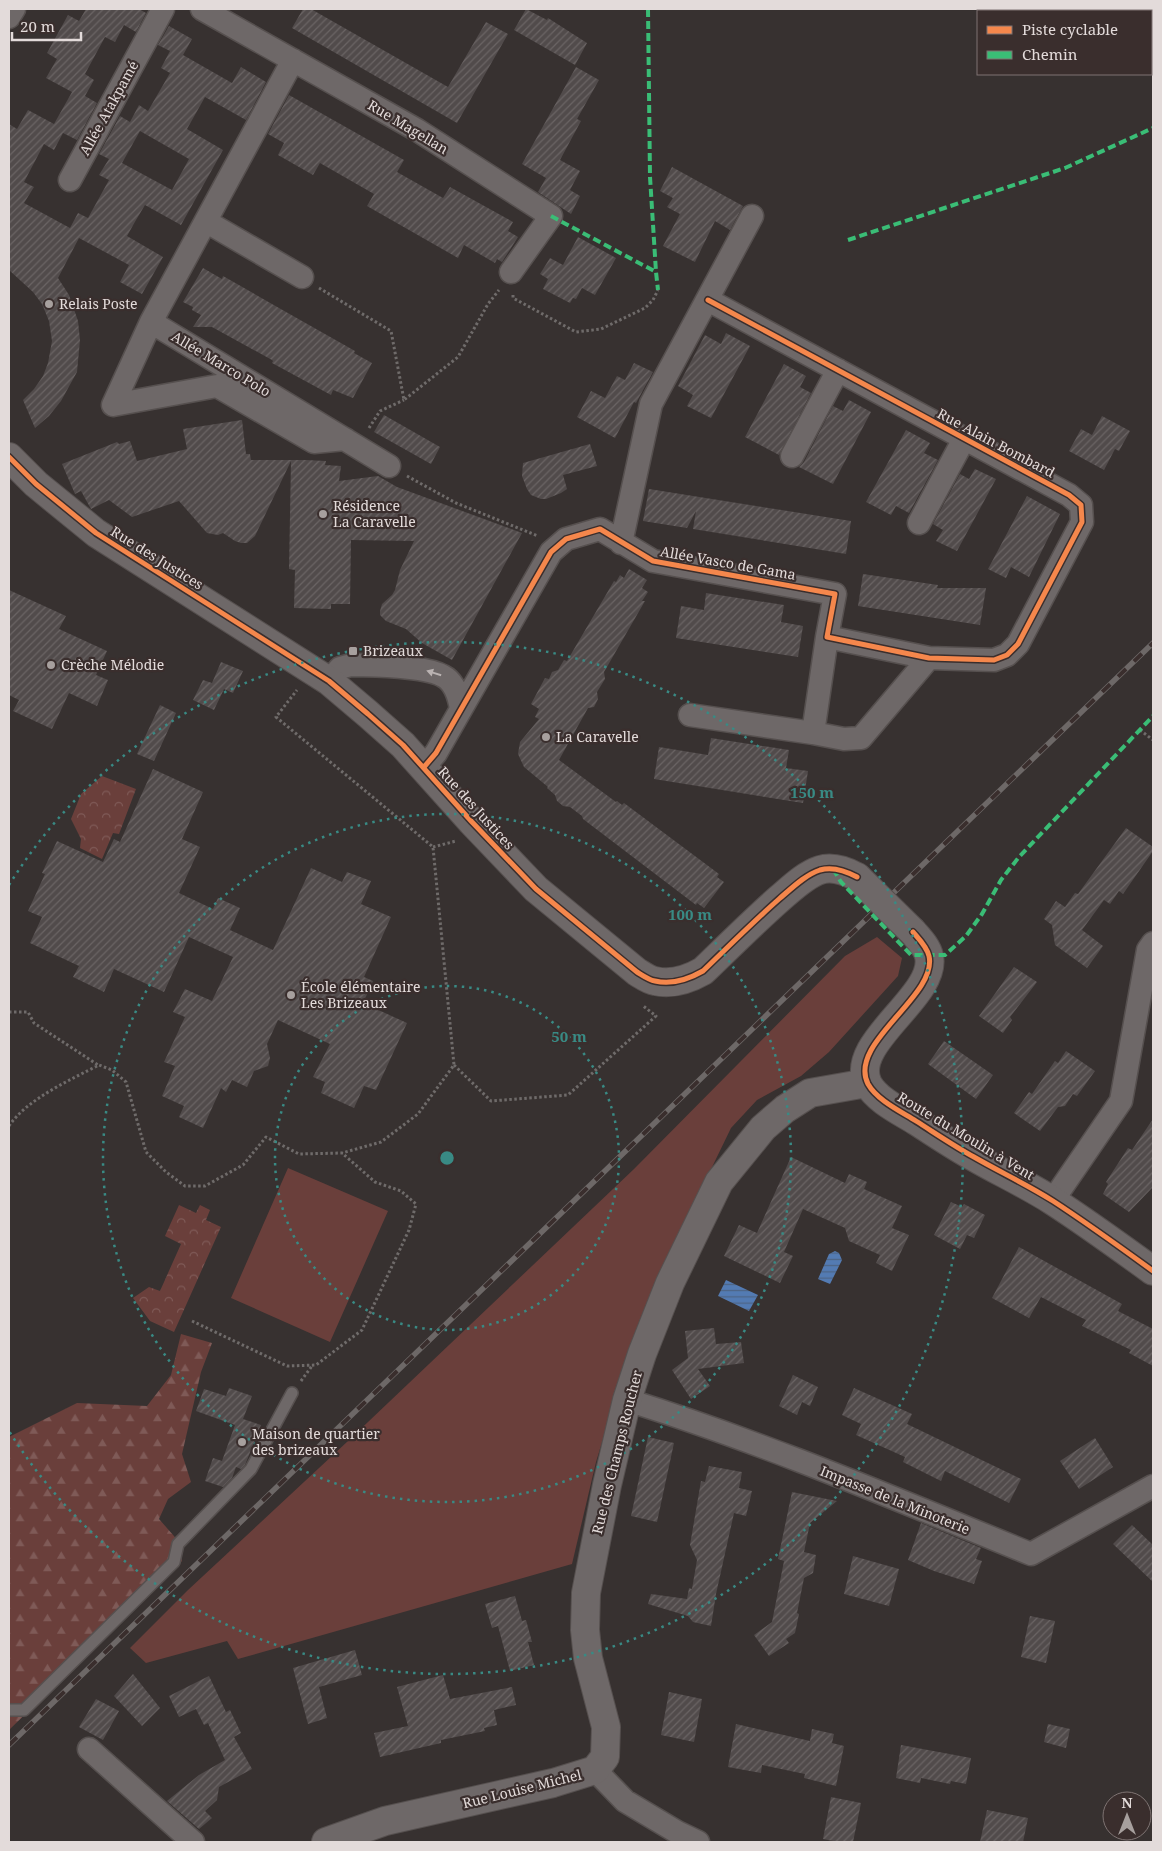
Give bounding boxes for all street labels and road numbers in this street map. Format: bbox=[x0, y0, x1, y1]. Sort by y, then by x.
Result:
street label: Allée Atakpamé bbox=[75, 57, 142, 158]
street label: Rue Magellan bbox=[364, 95, 452, 158]
street label: Allée Marco Polo bbox=[168, 326, 274, 401]
street label: Rue Alain Bombard bbox=[934, 404, 1059, 482]
street label: Rue des Justices bbox=[107, 522, 207, 594]
street label: Allée Vasco de Gama bbox=[659, 541, 797, 584]
street label: Rue des Justices bbox=[434, 762, 519, 853]
street label: Route du Moulin à Vent bbox=[894, 1087, 1038, 1184]
street label: Rue des Champs Roucher bbox=[587, 1367, 646, 1536]
street label: Impasse de la Minoterie bbox=[817, 1461, 973, 1538]
street label: Rue Louise Michel bbox=[460, 1764, 584, 1812]

